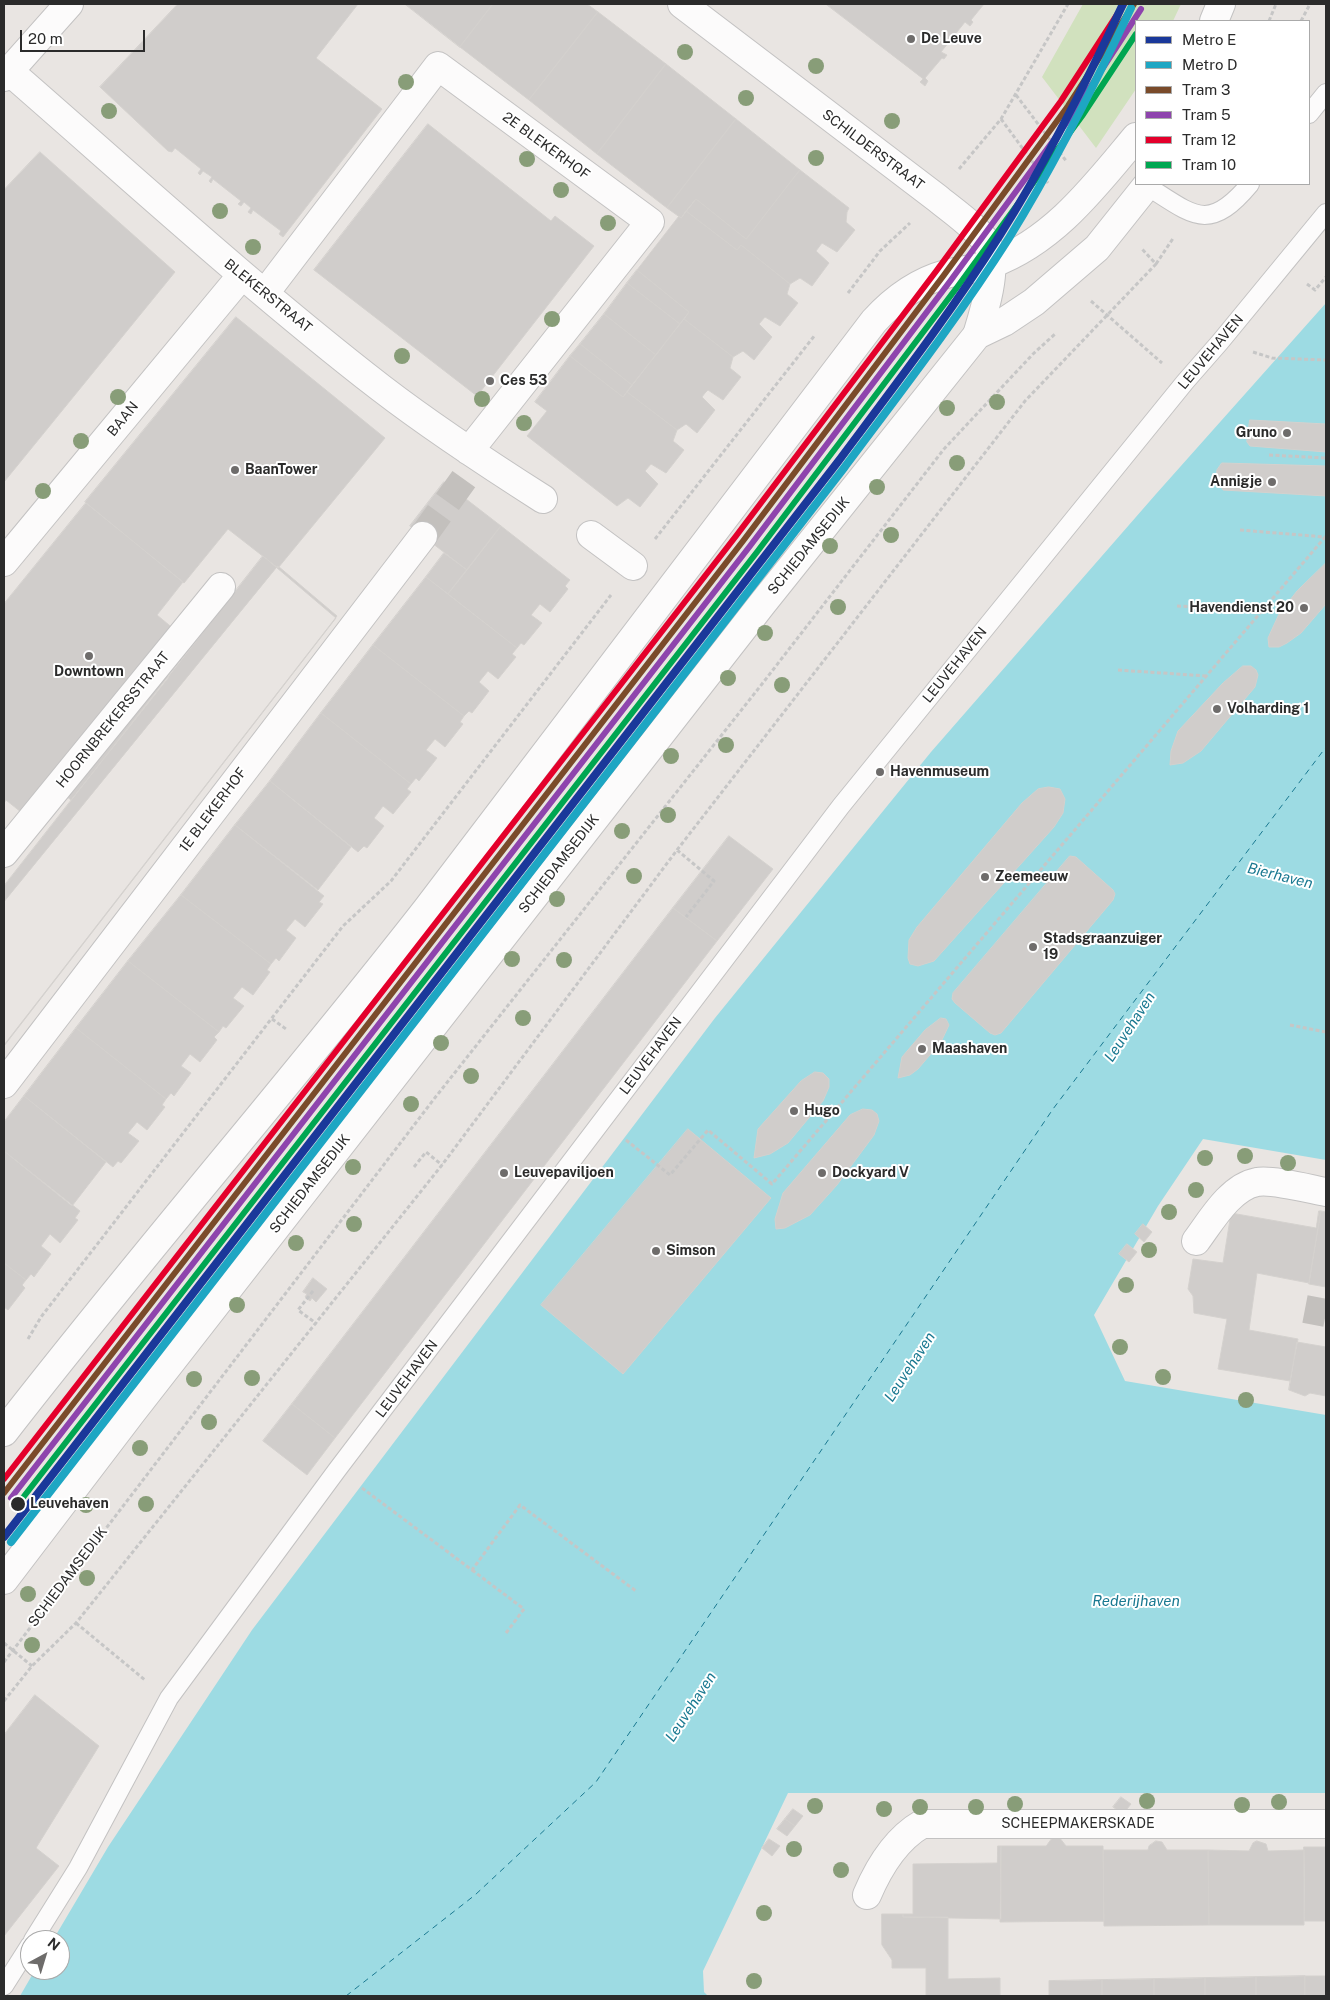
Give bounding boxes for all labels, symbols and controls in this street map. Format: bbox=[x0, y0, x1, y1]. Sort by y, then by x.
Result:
scale bar bbox=[22, 20, 148, 52]
legend bbox=[1135, 20, 1310, 185]
text: 20 m bbox=[28, 30, 63, 47]
place label: De Leuve bbox=[921, 31, 982, 47]
text: Metro E bbox=[1182, 31, 1236, 48]
marker: De Leuve bbox=[905, 33, 917, 45]
text: Metro D bbox=[1182, 56, 1237, 73]
text: Tram 3 bbox=[1182, 81, 1230, 98]
street label: SCHILDERSTRAAT bbox=[819, 106, 927, 194]
text: Tram 5 bbox=[1182, 106, 1231, 123]
street label: 2E BLEKERHOF bbox=[499, 109, 593, 183]
text: Tram 12 bbox=[1182, 131, 1236, 148]
text: Tram 10 bbox=[1182, 156, 1236, 173]
street label: BLEKERSTRAAT bbox=[221, 256, 315, 336]
street label: LEUVEHAVEN bbox=[1175, 311, 1247, 393]
place label: Ces 53 bbox=[500, 373, 547, 389]
marker: Ces 53 bbox=[484, 375, 496, 387]
street label: BAAN bbox=[104, 398, 142, 440]
place label: Gruno bbox=[1236, 425, 1277, 441]
marker: Gruno bbox=[1281, 427, 1293, 439]
place label: BaanTower bbox=[245, 462, 318, 478]
marker: BaanTower bbox=[229, 464, 241, 476]
place label: Annigje bbox=[1210, 474, 1262, 490]
marker: Annigje bbox=[1266, 476, 1278, 488]
street label: SCHIEDAMSEDIJK bbox=[764, 494, 854, 598]
place label: Havendienst 20 bbox=[1189, 600, 1294, 616]
marker: Havendienst 20 bbox=[1298, 602, 1310, 614]
street label: LEUVEHAVEN bbox=[919, 624, 991, 706]
street label: HOORNBREKERSSTRAAT bbox=[53, 649, 173, 791]
marker: Downtown bbox=[83, 650, 95, 662]
place label: Downtown bbox=[54, 664, 124, 680]
place label: Volharding 1 bbox=[1227, 701, 1309, 717]
marker: Volharding 1 bbox=[1211, 703, 1223, 715]
place label: Havenmuseum bbox=[890, 764, 989, 780]
street label: 1E BLEKERHOF bbox=[176, 765, 250, 855]
marker: Havenmuseum bbox=[874, 766, 886, 778]
street label: SCHIEDAMSEDIJK bbox=[515, 811, 603, 917]
water label: Bierhaven bbox=[1245, 859, 1315, 893]
place label: Zeemeeuw bbox=[995, 869, 1068, 885]
marker: Zeemeeuw bbox=[979, 871, 991, 883]
place label: Stadsgraanzuiger 19 bbox=[1043, 931, 1162, 964]
marker: Stadsgraanzuiger 19 bbox=[1027, 941, 1039, 953]
water label: Leuvehaven bbox=[1101, 989, 1159, 1065]
street label: LEUVEHAVEN bbox=[616, 1014, 686, 1098]
place label: Maashaven bbox=[932, 1041, 1007, 1057]
marker: Maashaven bbox=[916, 1043, 928, 1055]
place label: Hugo bbox=[804, 1103, 840, 1119]
marker: Hugo bbox=[788, 1105, 800, 1117]
street label: SCHIEDAMSEDIJK bbox=[266, 1131, 354, 1237]
place label: Leuvepaviljoen bbox=[514, 1165, 614, 1181]
place label: Dockyard V bbox=[832, 1165, 909, 1181]
marker: Leuvepaviljoen bbox=[498, 1167, 510, 1179]
marker: Dockyard V bbox=[816, 1167, 828, 1179]
place label: Simson bbox=[666, 1243, 716, 1259]
marker: Simson bbox=[650, 1245, 662, 1257]
water label: Leuvehaven bbox=[881, 1329, 939, 1405]
street label: LEUVEHAVEN bbox=[372, 1337, 442, 1421]
marker: Leuvehaven bbox=[9, 1495, 27, 1513]
place label: Leuvehaven bbox=[30, 1496, 109, 1512]
street label: SCHIEDAMSEDIJK bbox=[25, 1524, 111, 1630]
water label: Rederijhaven bbox=[1092, 1592, 1180, 1610]
water label: Leuvehaven bbox=[662, 1669, 720, 1745]
street label: SCHEEPMAKERSKADE bbox=[1001, 1816, 1155, 1832]
north arrow bbox=[20, 1930, 70, 1980]
text: N bbox=[45, 1934, 63, 1954]

